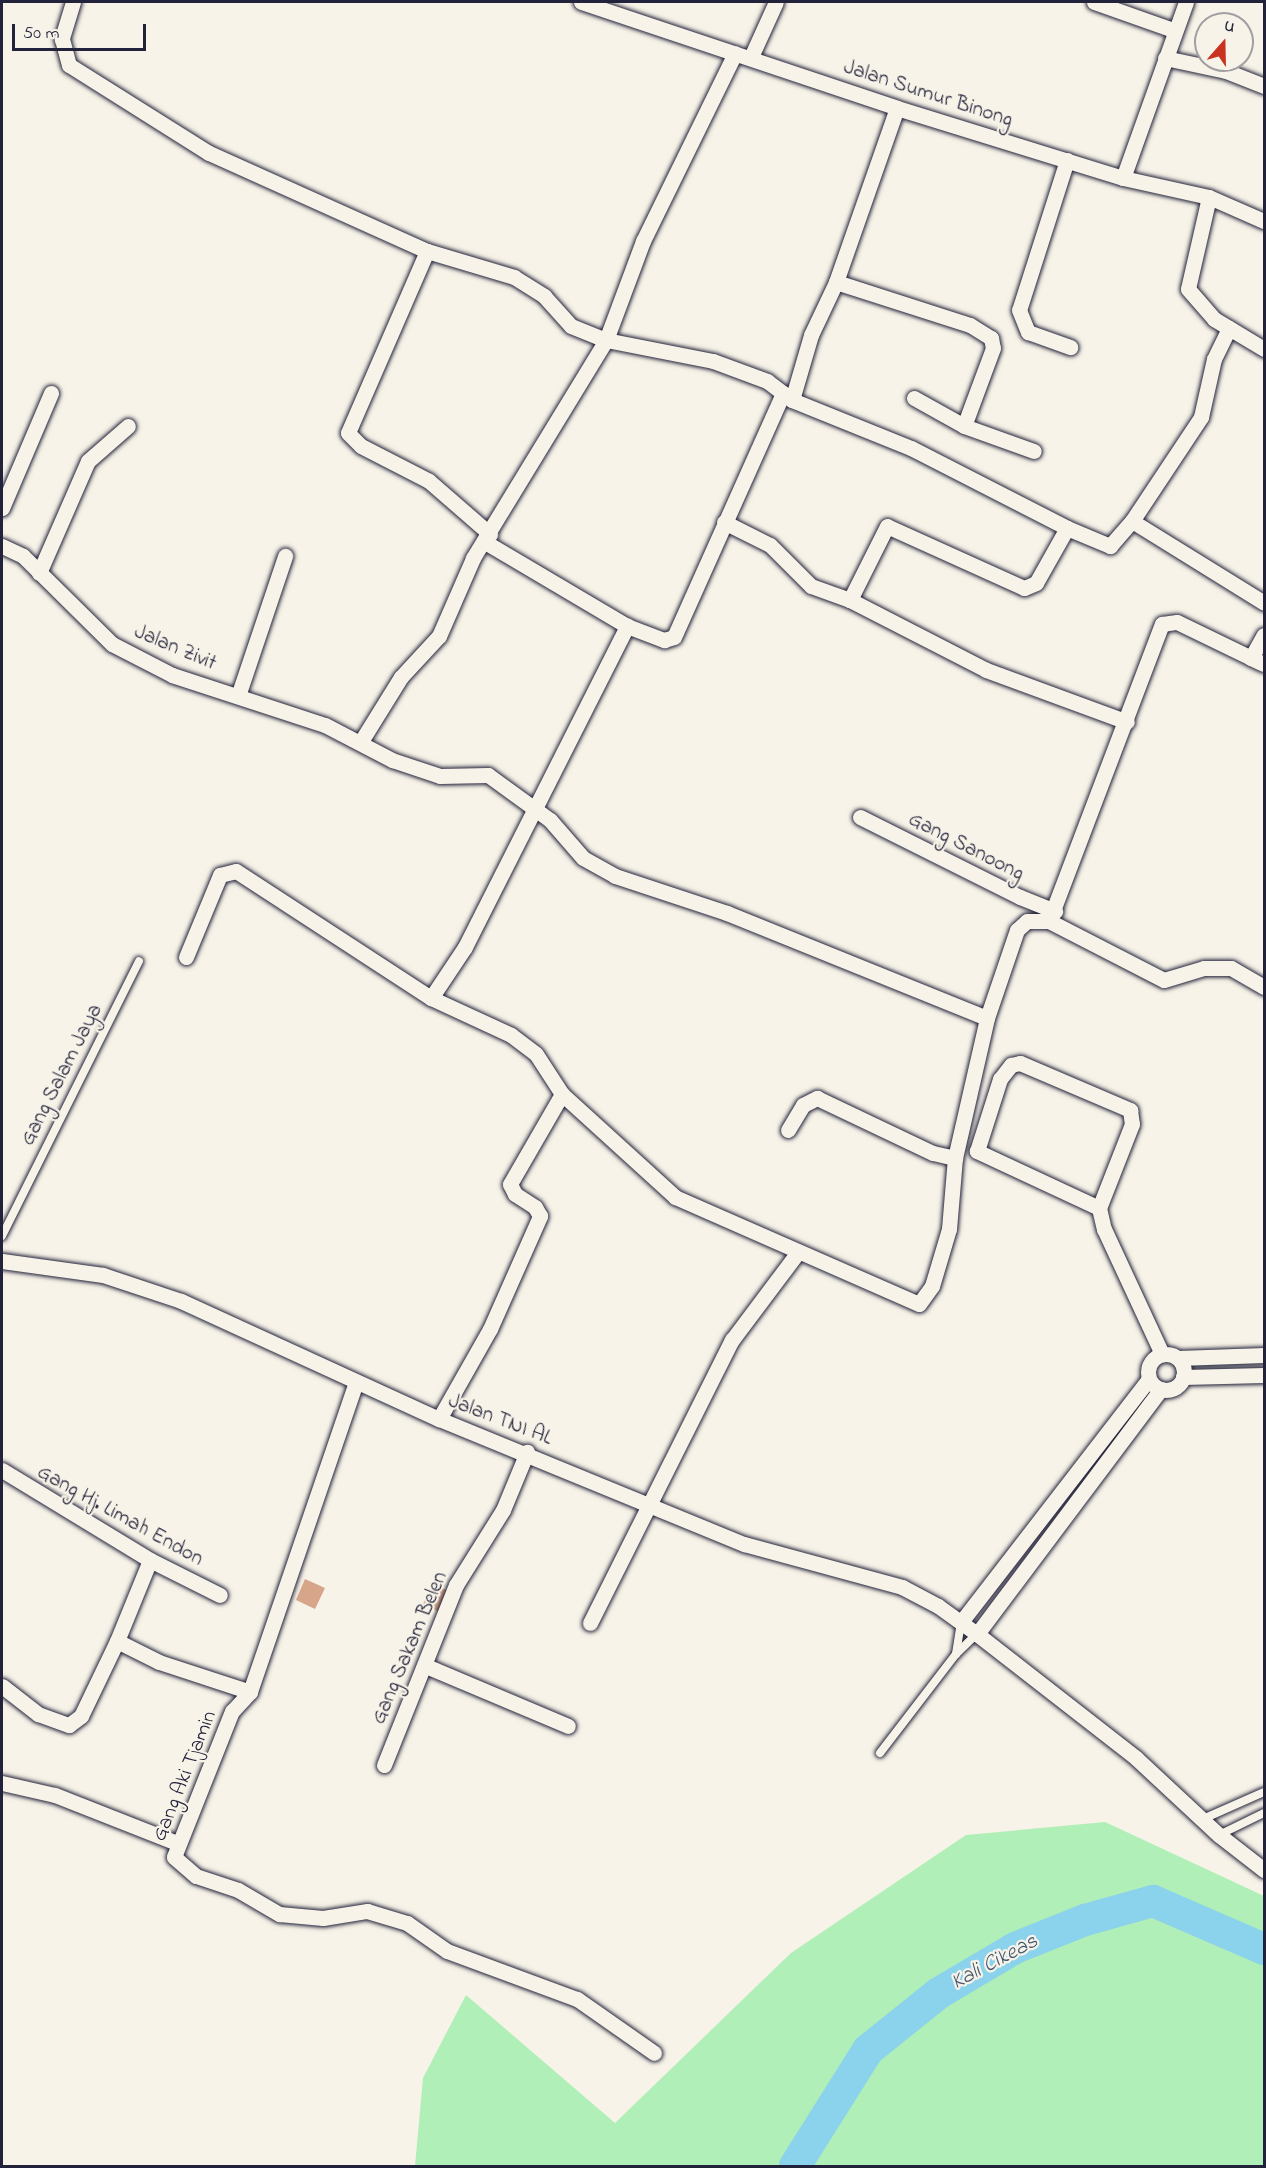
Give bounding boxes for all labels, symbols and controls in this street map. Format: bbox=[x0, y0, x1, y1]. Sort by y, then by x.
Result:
scale bar bbox=[15, 12, 148, 50]
north arrow bbox=[1194, 12, 1254, 72]
text: U bbox=[1221, 14, 1238, 40]
text: 50 m bbox=[23, 21, 60, 47]
street label: Jalan Sumur Binong bbox=[840, 55, 1016, 133]
street label: Jalan Zivit bbox=[130, 619, 220, 677]
street label: Gang Sanoong bbox=[904, 807, 1028, 887]
street label: Gang Salam Jaya bbox=[15, 1000, 109, 1150]
street label: Jalan TNI AL bbox=[445, 1389, 555, 1451]
street label: Gang Hj. Limah Endon bbox=[33, 1460, 207, 1572]
street label: Gang Sakam Belen bbox=[366, 1568, 454, 1728]
street label: Gang Aki Tjamin bbox=[147, 1707, 223, 1845]
water label: Kali Cikeas bbox=[947, 1929, 1043, 1997]

